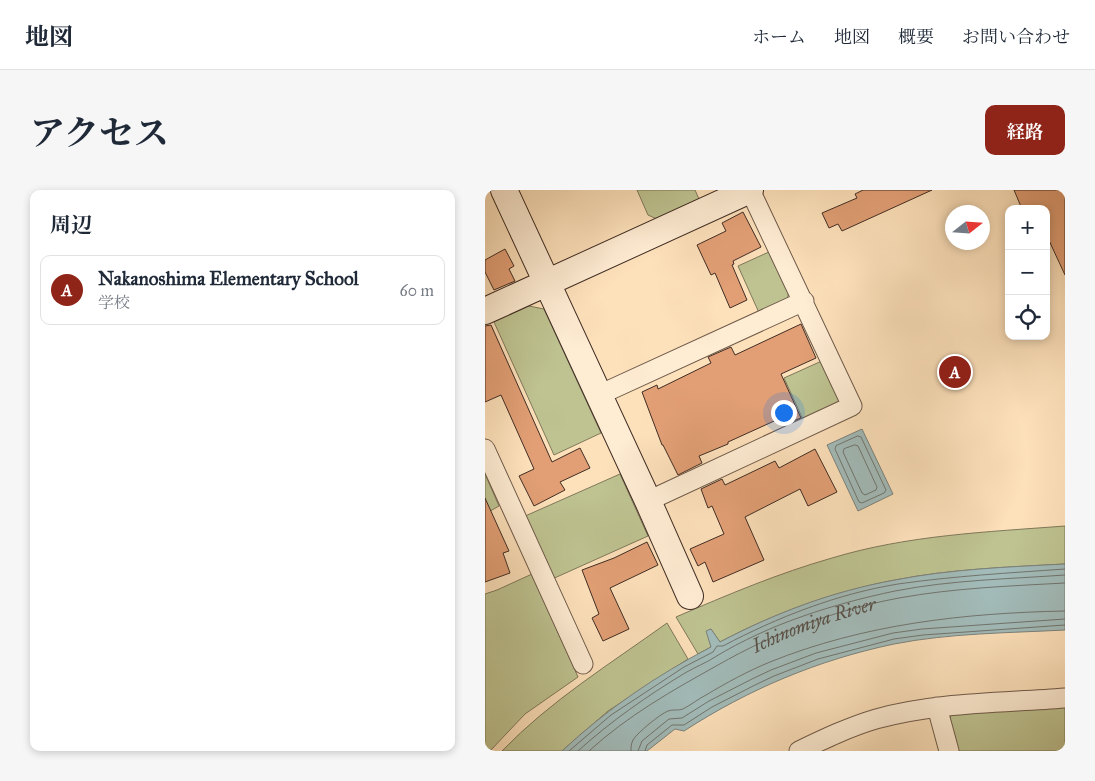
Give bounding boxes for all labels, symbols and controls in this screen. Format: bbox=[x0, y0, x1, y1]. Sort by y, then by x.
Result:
text: 地図 bbox=[25, 22, 73, 52]
text: ホーム bbox=[752, 26, 806, 48]
text: 地図 bbox=[834, 26, 870, 48]
text: 概要 bbox=[898, 26, 934, 48]
text: お問い合わせ bbox=[962, 26, 1070, 48]
button: 経路 bbox=[985, 105, 1065, 155]
text: アクセス bbox=[30, 112, 169, 155]
north arrow bbox=[945, 205, 990, 250]
map controls bbox=[1005, 205, 1050, 340]
button: + bbox=[1005, 205, 1050, 250]
text: 周辺 bbox=[50, 212, 92, 238]
button: − bbox=[1005, 250, 1050, 295]
text: Nakanoshima Elementary School bbox=[98, 267, 359, 290]
text: A bbox=[62, 281, 72, 300]
text: 60 m bbox=[400, 281, 434, 300]
text: 学校 bbox=[98, 293, 130, 312]
button: locate bbox=[1005, 295, 1050, 340]
pin: A bbox=[939, 353, 971, 391]
your location bbox=[771, 400, 797, 426]
water label: Ichinomiya River bbox=[747, 592, 879, 657]

